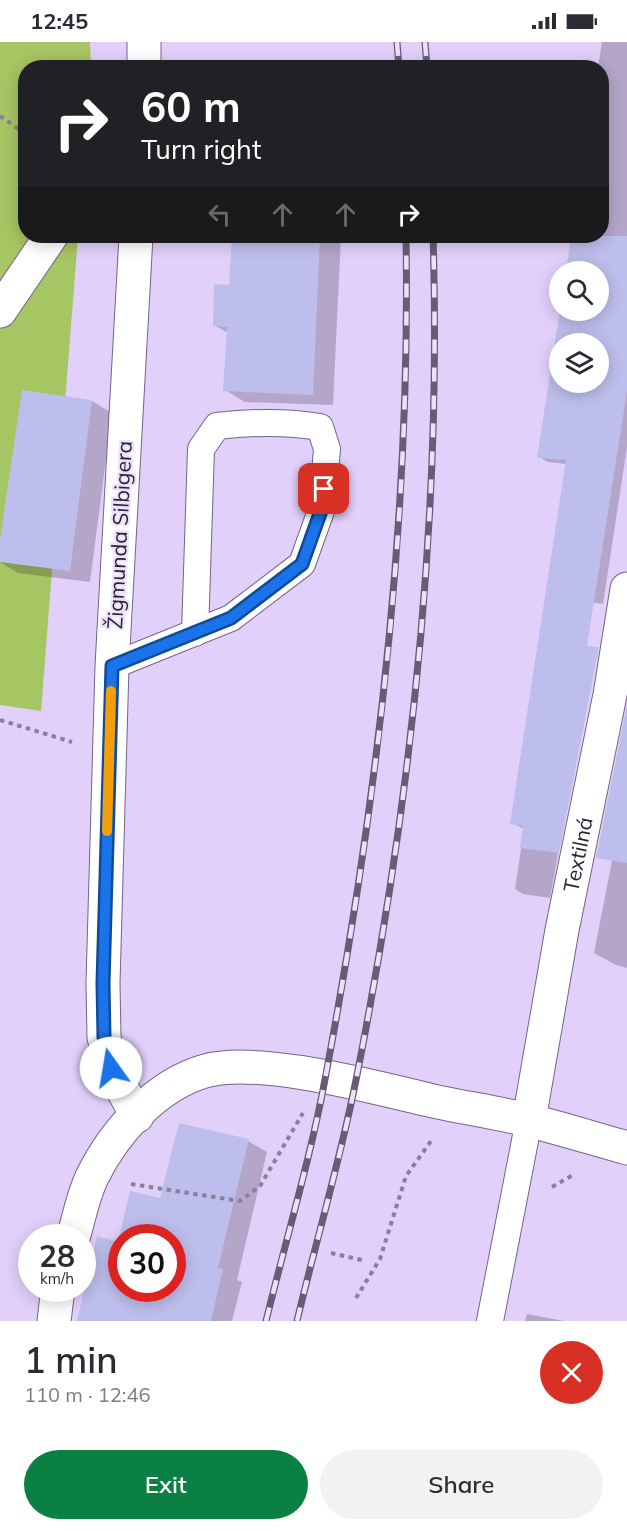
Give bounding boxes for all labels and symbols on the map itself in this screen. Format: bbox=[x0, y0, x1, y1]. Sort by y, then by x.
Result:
street label: Žigmunda Silbigera bbox=[101, 440, 137, 630]
pin bbox=[298, 463, 349, 514]
street label: Textilná bbox=[557, 815, 598, 894]
position arrow bbox=[79, 1036, 143, 1100]
speed limit sign: 30 bbox=[108, 1224, 186, 1302]

